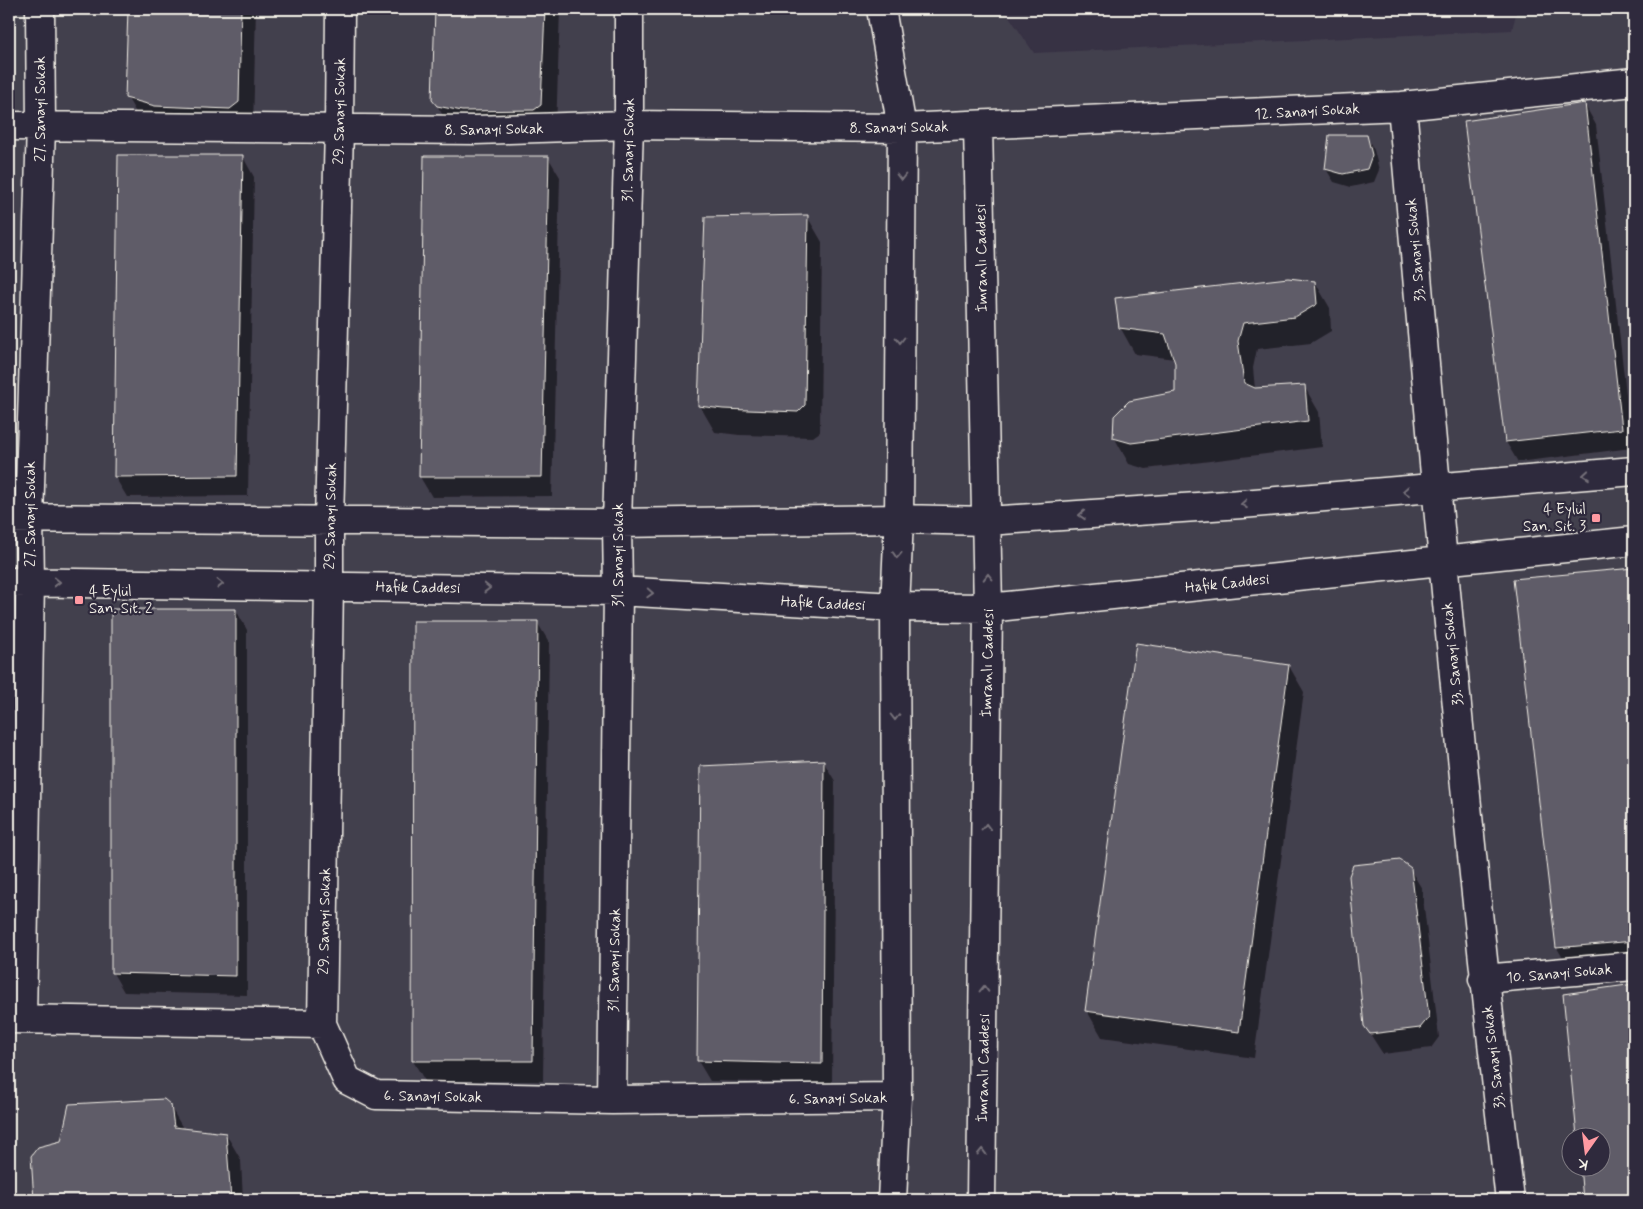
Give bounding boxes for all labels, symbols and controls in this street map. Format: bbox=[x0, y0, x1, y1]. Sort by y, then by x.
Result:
street label: 27. Sanayi Sokak bbox=[31, 56, 51, 162]
street label: 29. Sanayi Sokak bbox=[329, 57, 351, 165]
street label: 31. Sanayi Sokak bbox=[618, 98, 640, 202]
street label: 12. Sanayi Sokak bbox=[1254, 99, 1360, 125]
street label: 8. Sanayi Sokak bbox=[849, 117, 949, 139]
street label: 8. Sanayi Sokak bbox=[444, 119, 544, 141]
one-way arrow bbox=[896, 173, 907, 181]
street label: 33. Sanayi Sokak bbox=[1402, 197, 1430, 303]
street label: İmranlı Caddesi bbox=[971, 204, 993, 312]
one-way arrow bbox=[895, 336, 905, 344]
street label: 27. Sanayi Sokak bbox=[21, 461, 41, 567]
street label: 29. Sanayi Sokak bbox=[320, 462, 342, 570]
one-way arrow bbox=[1581, 470, 1589, 481]
one-way arrow bbox=[1402, 485, 1410, 496]
one-way arrow bbox=[1240, 499, 1248, 510]
place label: 4 Eylül San. Sit. 3 bbox=[1523, 500, 1586, 537]
street label: 31. Sanayi Sokak bbox=[609, 503, 629, 607]
one-way arrow bbox=[1078, 509, 1086, 520]
marker: 4 Eylül San. Sit. 3 bbox=[1590, 512, 1602, 524]
one-way arrow bbox=[892, 551, 903, 559]
street label: Hafik Caddesi bbox=[1184, 570, 1270, 598]
one-way arrow bbox=[983, 572, 993, 580]
one-way arrow bbox=[54, 577, 62, 587]
street label: Hafik Caddesi bbox=[376, 577, 460, 599]
one-way arrow bbox=[216, 579, 224, 589]
place label: 4 Eylül San. Sit. 2 bbox=[89, 582, 152, 619]
one-way arrow bbox=[484, 583, 492, 593]
one-way arrow bbox=[646, 587, 654, 598]
street label: Hafik Caddesi bbox=[780, 592, 866, 616]
marker: 4 Eylül San. Sit. 2 bbox=[73, 594, 85, 606]
street label: 33. Sanayi Sokak bbox=[1438, 601, 1468, 707]
street label: İmranlı Caddesi bbox=[977, 609, 999, 717]
one-way arrow bbox=[890, 714, 900, 721]
one-way arrow bbox=[980, 822, 991, 830]
street label: 29. Sanayi Sokak bbox=[314, 867, 336, 975]
street label: 31. Sanayi Sokak bbox=[604, 908, 626, 1012]
street label: 10. Sanayi Sokak bbox=[1505, 959, 1613, 989]
one-way arrow bbox=[979, 985, 989, 992]
street label: 33. Sanayi Sokak bbox=[1478, 1004, 1510, 1110]
street label: İmranlı Caddesi bbox=[973, 1014, 995, 1122]
street label: 6. Sanayi Sokak bbox=[384, 1086, 482, 1108]
street label: 6. Sanayi Sokak bbox=[789, 1088, 887, 1110]
north arrow bbox=[1560, 1126, 1610, 1176]
one-way arrow bbox=[977, 1147, 987, 1155]
text: K bbox=[1575, 1153, 1590, 1174]

